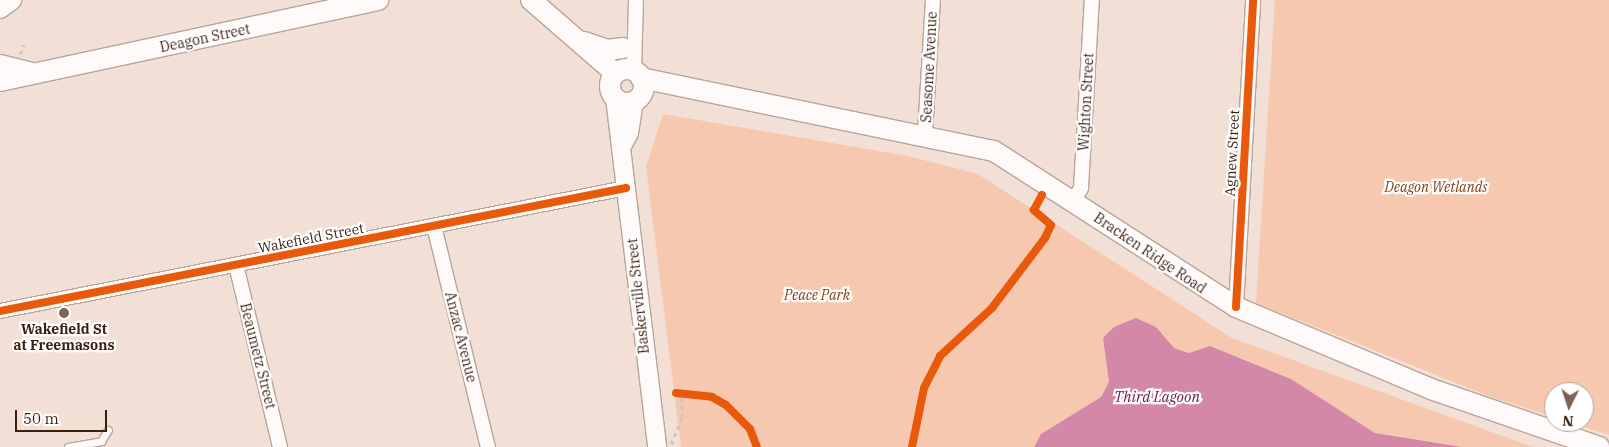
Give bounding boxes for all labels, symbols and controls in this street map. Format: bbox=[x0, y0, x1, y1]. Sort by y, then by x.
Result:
street label: Seasome Avenue bbox=[918, 11, 940, 123]
street label: Deagon Street bbox=[158, 20, 252, 56]
street label: Wighton Street bbox=[1075, 52, 1097, 152]
street label: Agnew Street bbox=[1221, 109, 1243, 197]
park label: Deagon Wetlands bbox=[1385, 179, 1487, 195]
street label: Bracken Ridge Road bbox=[1091, 209, 1209, 297]
street label: Wakefield Street bbox=[257, 220, 365, 256]
street label: Baskerville Street bbox=[624, 237, 652, 355]
park label: Peace Park bbox=[784, 287, 850, 303]
street label: Anzac Avenue bbox=[442, 290, 480, 384]
street label: Beaumetz Street bbox=[237, 301, 279, 411]
marker: Wakefield St at Freemasons bbox=[58, 307, 70, 319]
place label: Wakefield St at Freemasons bbox=[13, 321, 115, 354]
north arrow bbox=[1544, 382, 1594, 432]
water label: Third Lagoon bbox=[1114, 388, 1200, 406]
scale bar bbox=[18, 400, 110, 432]
text: 50 m bbox=[23, 409, 59, 428]
text: N bbox=[1562, 412, 1574, 430]

